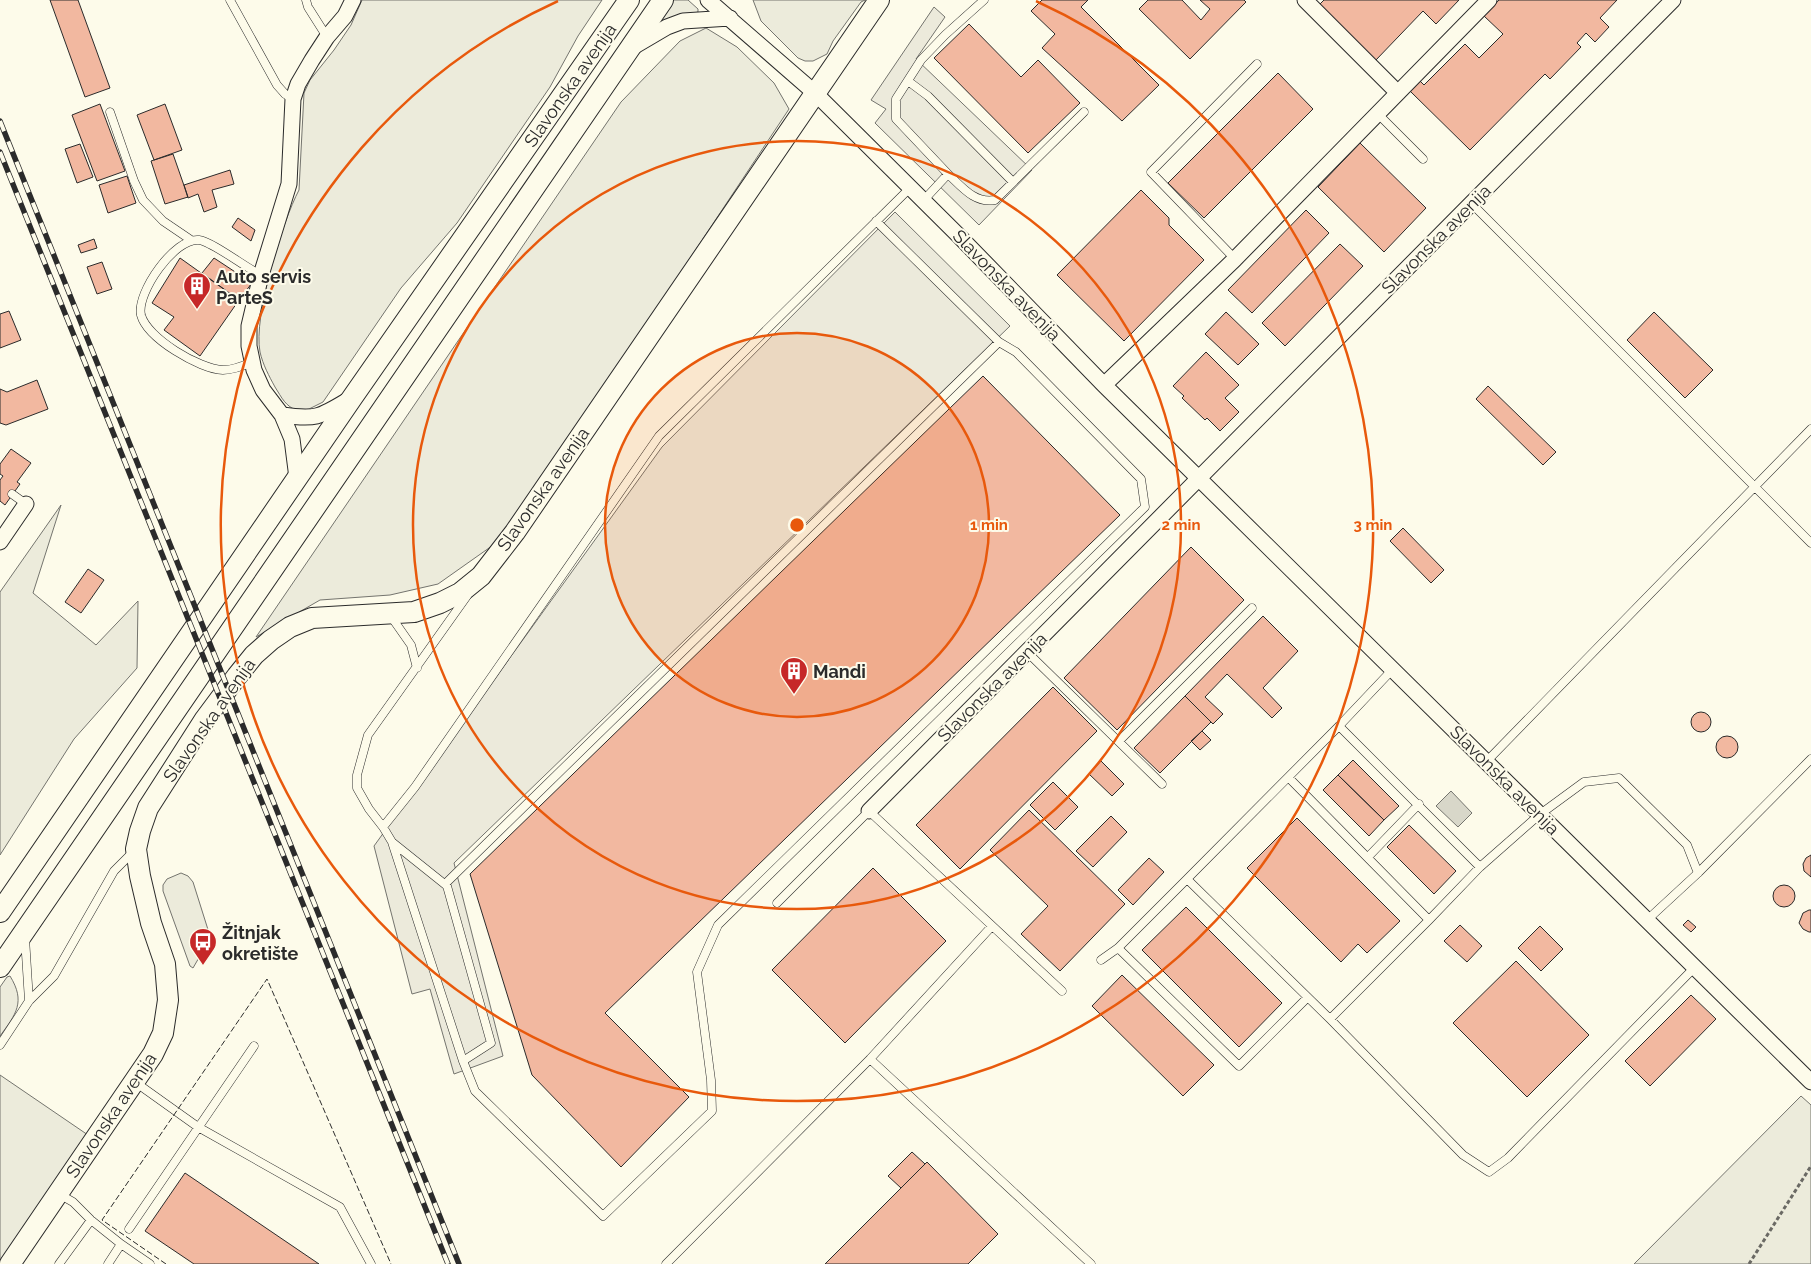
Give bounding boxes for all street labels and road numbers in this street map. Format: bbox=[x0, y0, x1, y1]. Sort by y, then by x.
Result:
street label: Slavonska avenija bbox=[520, 19, 620, 151]
street label: Slavonska avenija bbox=[1377, 180, 1495, 298]
street label: Slavonska avenija bbox=[949, 225, 1065, 345]
street label: Slavonska avenija bbox=[493, 423, 593, 555]
street label: Slavonska avenija bbox=[933, 628, 1051, 746]
street label: Slavonska avenija bbox=[159, 654, 259, 786]
street label: Slavonska avenija bbox=[1446, 721, 1564, 839]
street label: Slavonska avenija bbox=[61, 1049, 161, 1181]

